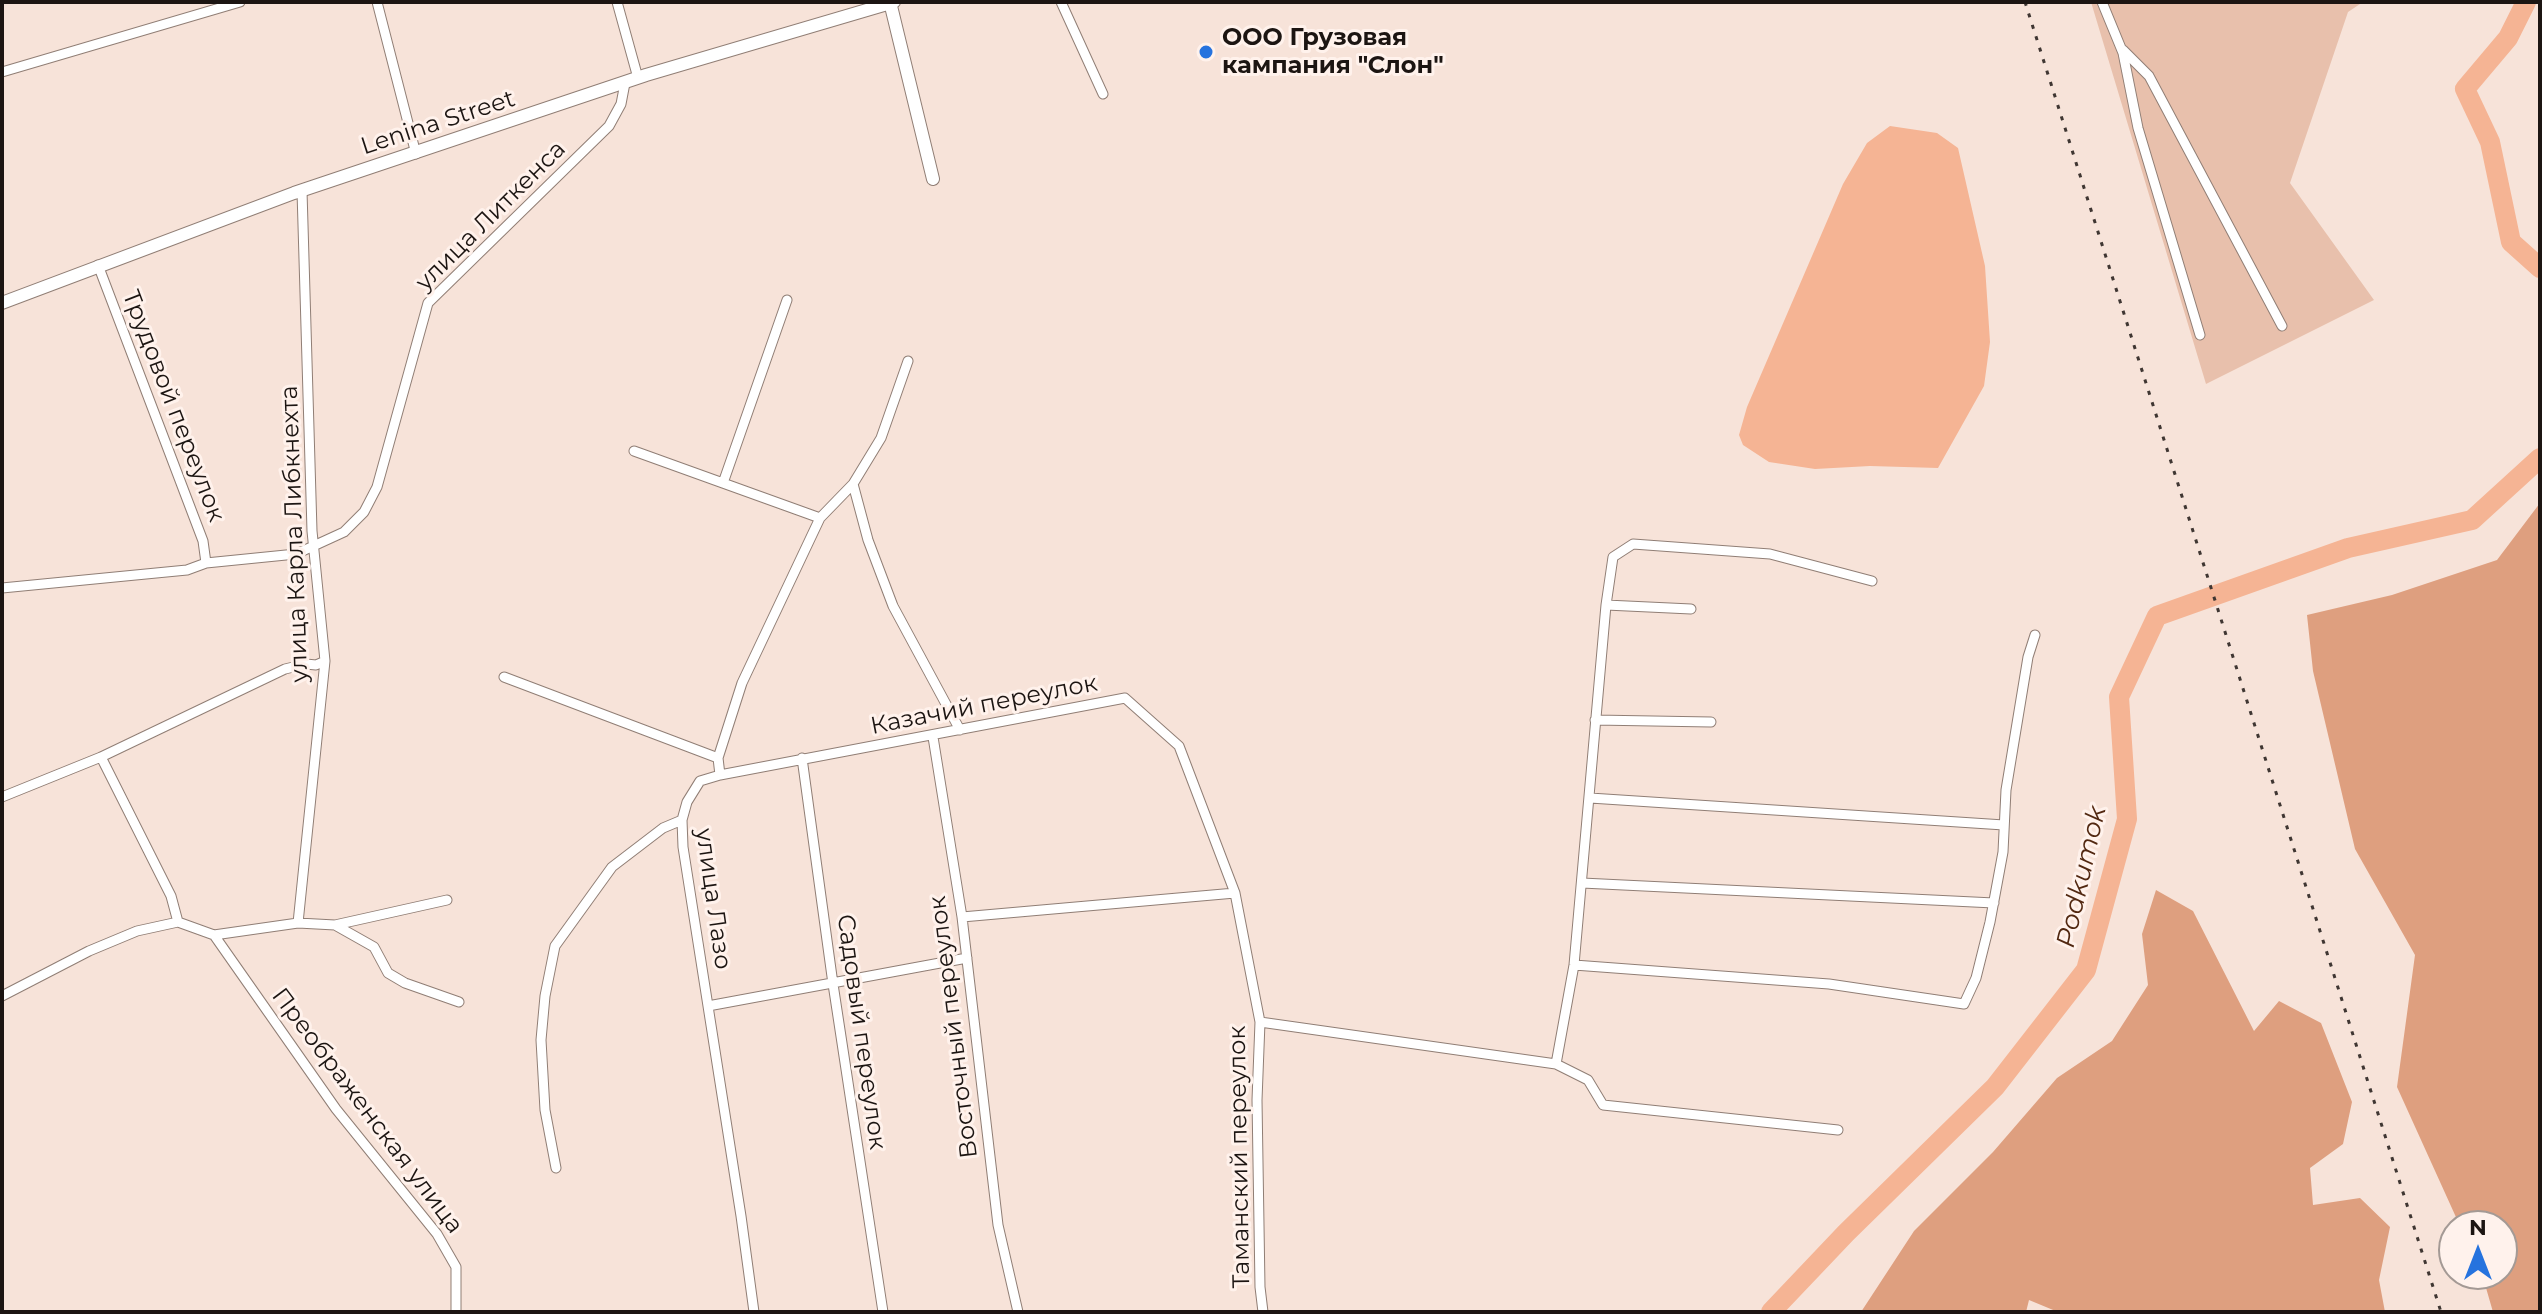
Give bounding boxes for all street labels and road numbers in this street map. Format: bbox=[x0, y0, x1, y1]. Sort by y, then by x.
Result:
street label: Lenina Street bbox=[357, 85, 519, 161]
street label: улица Литкенса bbox=[410, 135, 572, 297]
street label: Трудовой переулок bbox=[116, 286, 230, 526]
street label: улица Карла Либкнехта bbox=[275, 385, 315, 683]
street label: Казачий переулок bbox=[868, 669, 1100, 741]
street label: улица Лазо bbox=[689, 827, 737, 971]
street label: Восточный переулок bbox=[924, 894, 984, 1160]
street label: Садовый переулок bbox=[830, 912, 892, 1152]
street label: Преображенская улица bbox=[265, 983, 469, 1239]
street label: Таманский переулок bbox=[1223, 1025, 1257, 1289]

